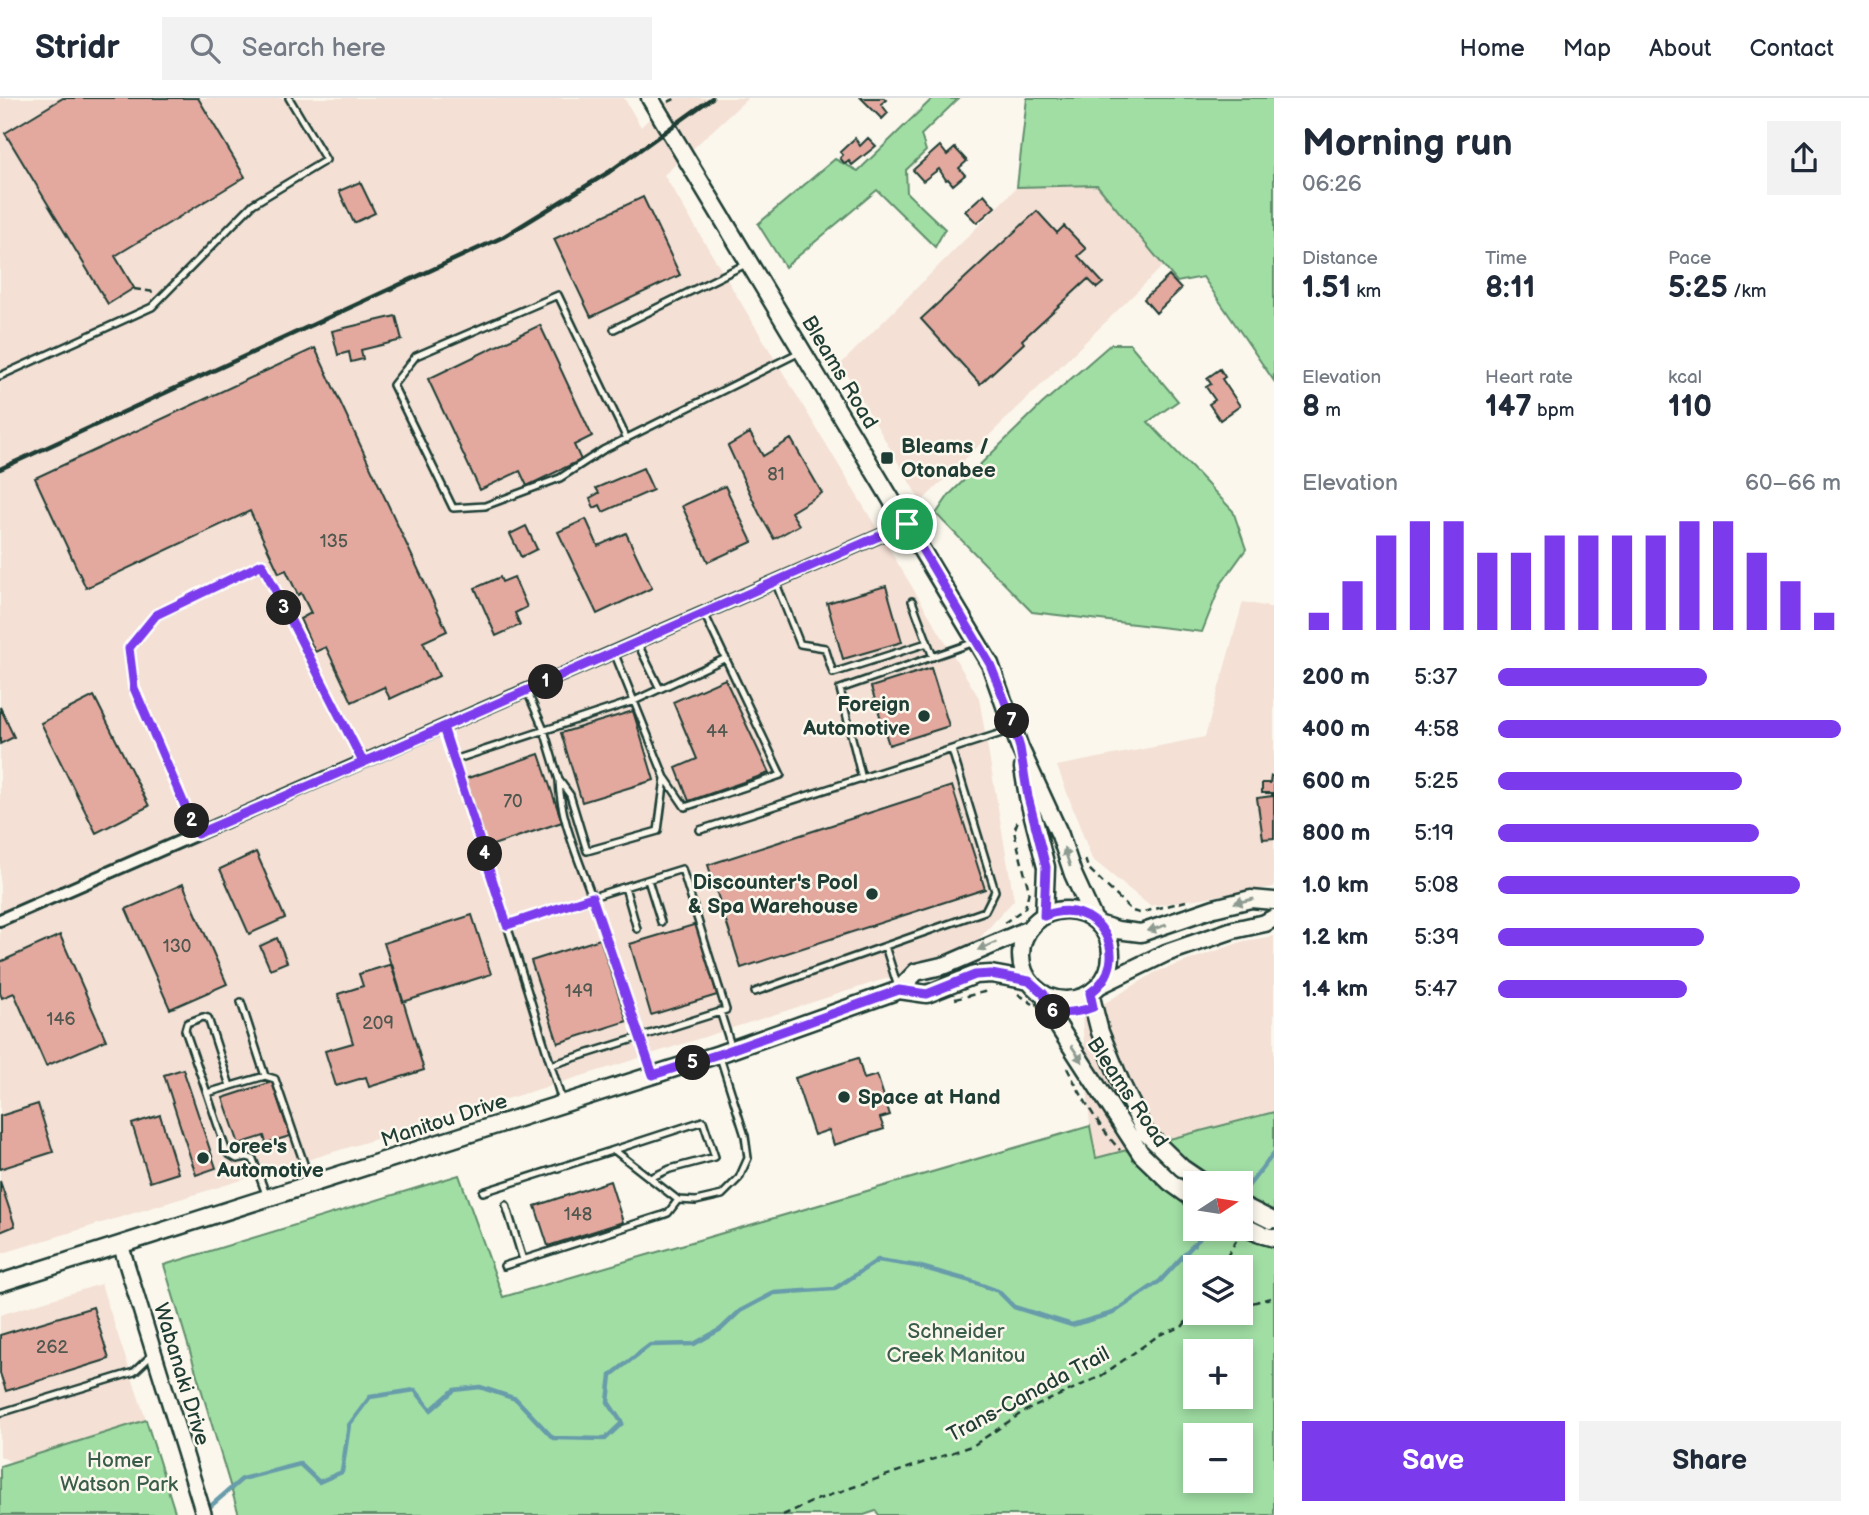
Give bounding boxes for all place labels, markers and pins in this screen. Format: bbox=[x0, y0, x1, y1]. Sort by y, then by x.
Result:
place label: Bleams / Otonabee bbox=[901, 434, 996, 483]
marker: Bleams / Otonabee bbox=[879, 450, 895, 466]
pin bbox=[877, 494, 937, 554]
pin: 3 bbox=[266, 590, 302, 626]
pin: 1 bbox=[528, 664, 564, 700]
place label: Foreign Automotive bbox=[802, 692, 910, 741]
pin: 7 bbox=[995, 704, 1030, 738]
marker: Foreign Automotive bbox=[916, 708, 932, 724]
pin: 2 bbox=[174, 804, 210, 838]
pin: 4 bbox=[468, 836, 503, 872]
place label: Discounter's Pool & Spa Warehouse bbox=[688, 870, 858, 919]
marker: Discounter's Pool & Spa Warehouse bbox=[864, 886, 880, 902]
pin: 6 bbox=[1036, 995, 1070, 1030]
pin: 5 bbox=[676, 1046, 710, 1080]
place label: Space at Hand bbox=[858, 1085, 1000, 1110]
marker: Space at Hand bbox=[836, 1089, 852, 1105]
place label: Loree's Automotive bbox=[216, 1134, 324, 1183]
marker: Loree's Automotive bbox=[195, 1150, 211, 1166]

